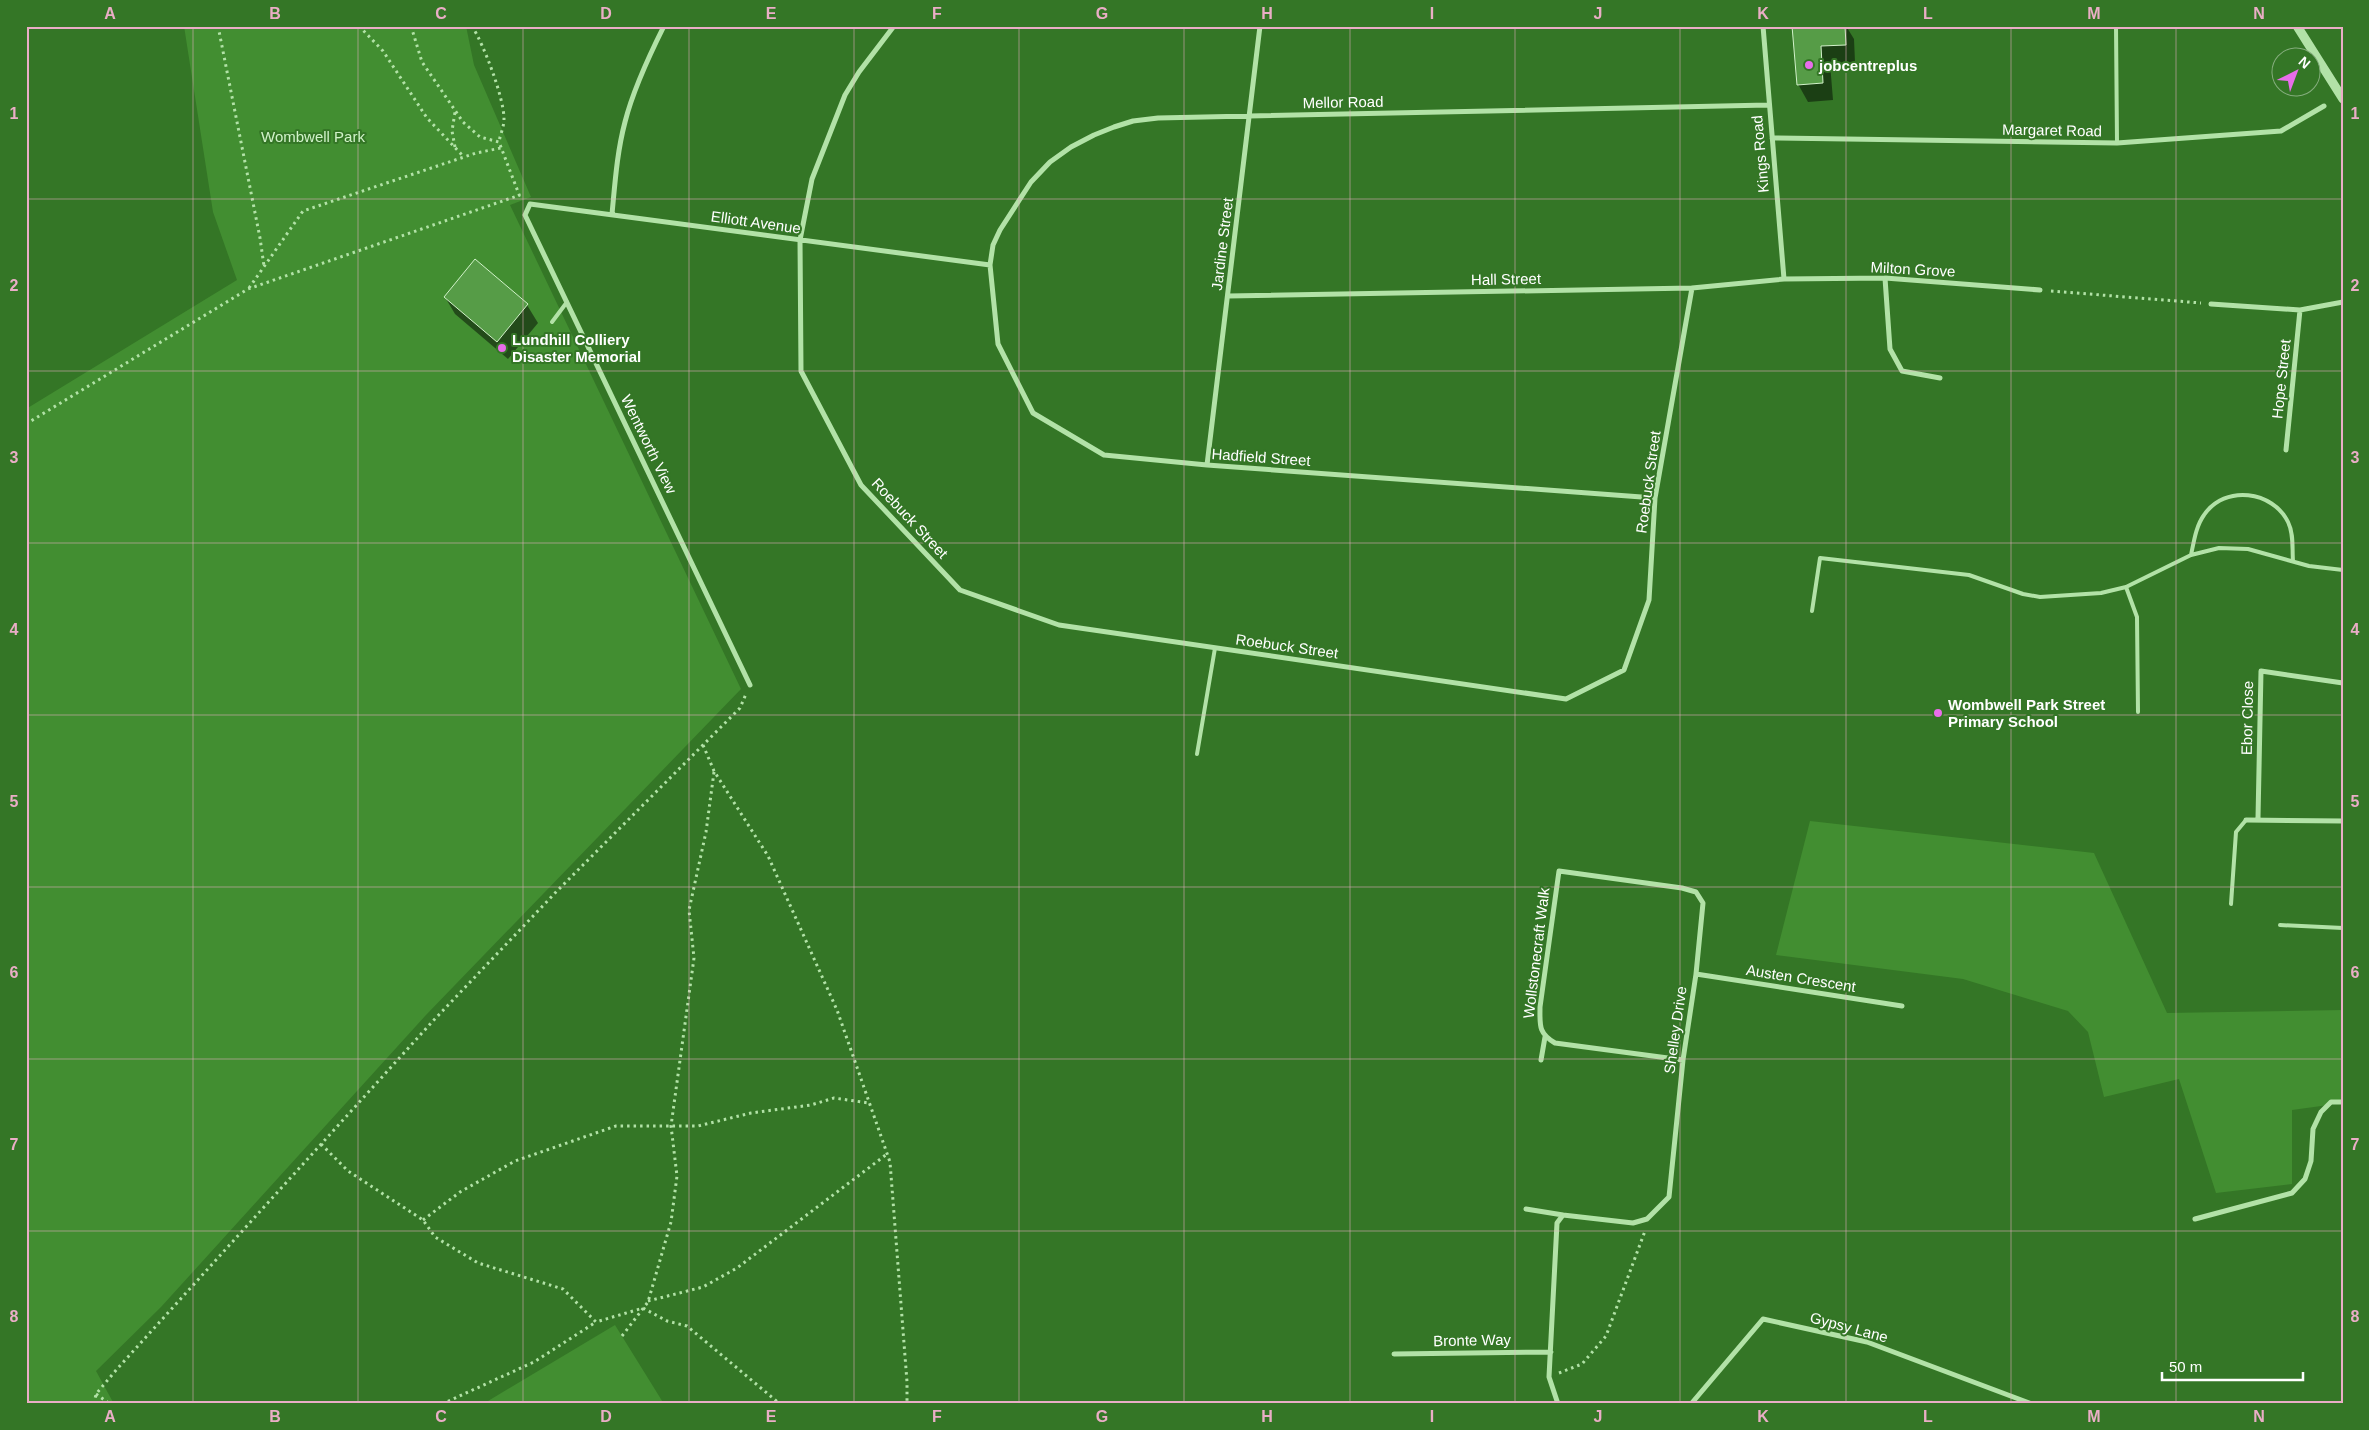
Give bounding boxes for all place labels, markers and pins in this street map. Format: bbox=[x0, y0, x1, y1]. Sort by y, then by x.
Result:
place label: jobcentreplus bbox=[1818, 57, 1917, 74]
marker: jobcentreplus bbox=[1803, 59, 1815, 71]
place label: Lundhill Colliery Disaster Memorial bbox=[512, 331, 641, 365]
marker: Lundhill Colliery Disaster Memorial bbox=[496, 342, 508, 354]
place label: Wombwell Park Street Primary School bbox=[1948, 696, 2105, 730]
marker: Wombwell Park Street Primary School bbox=[1932, 707, 1944, 719]

